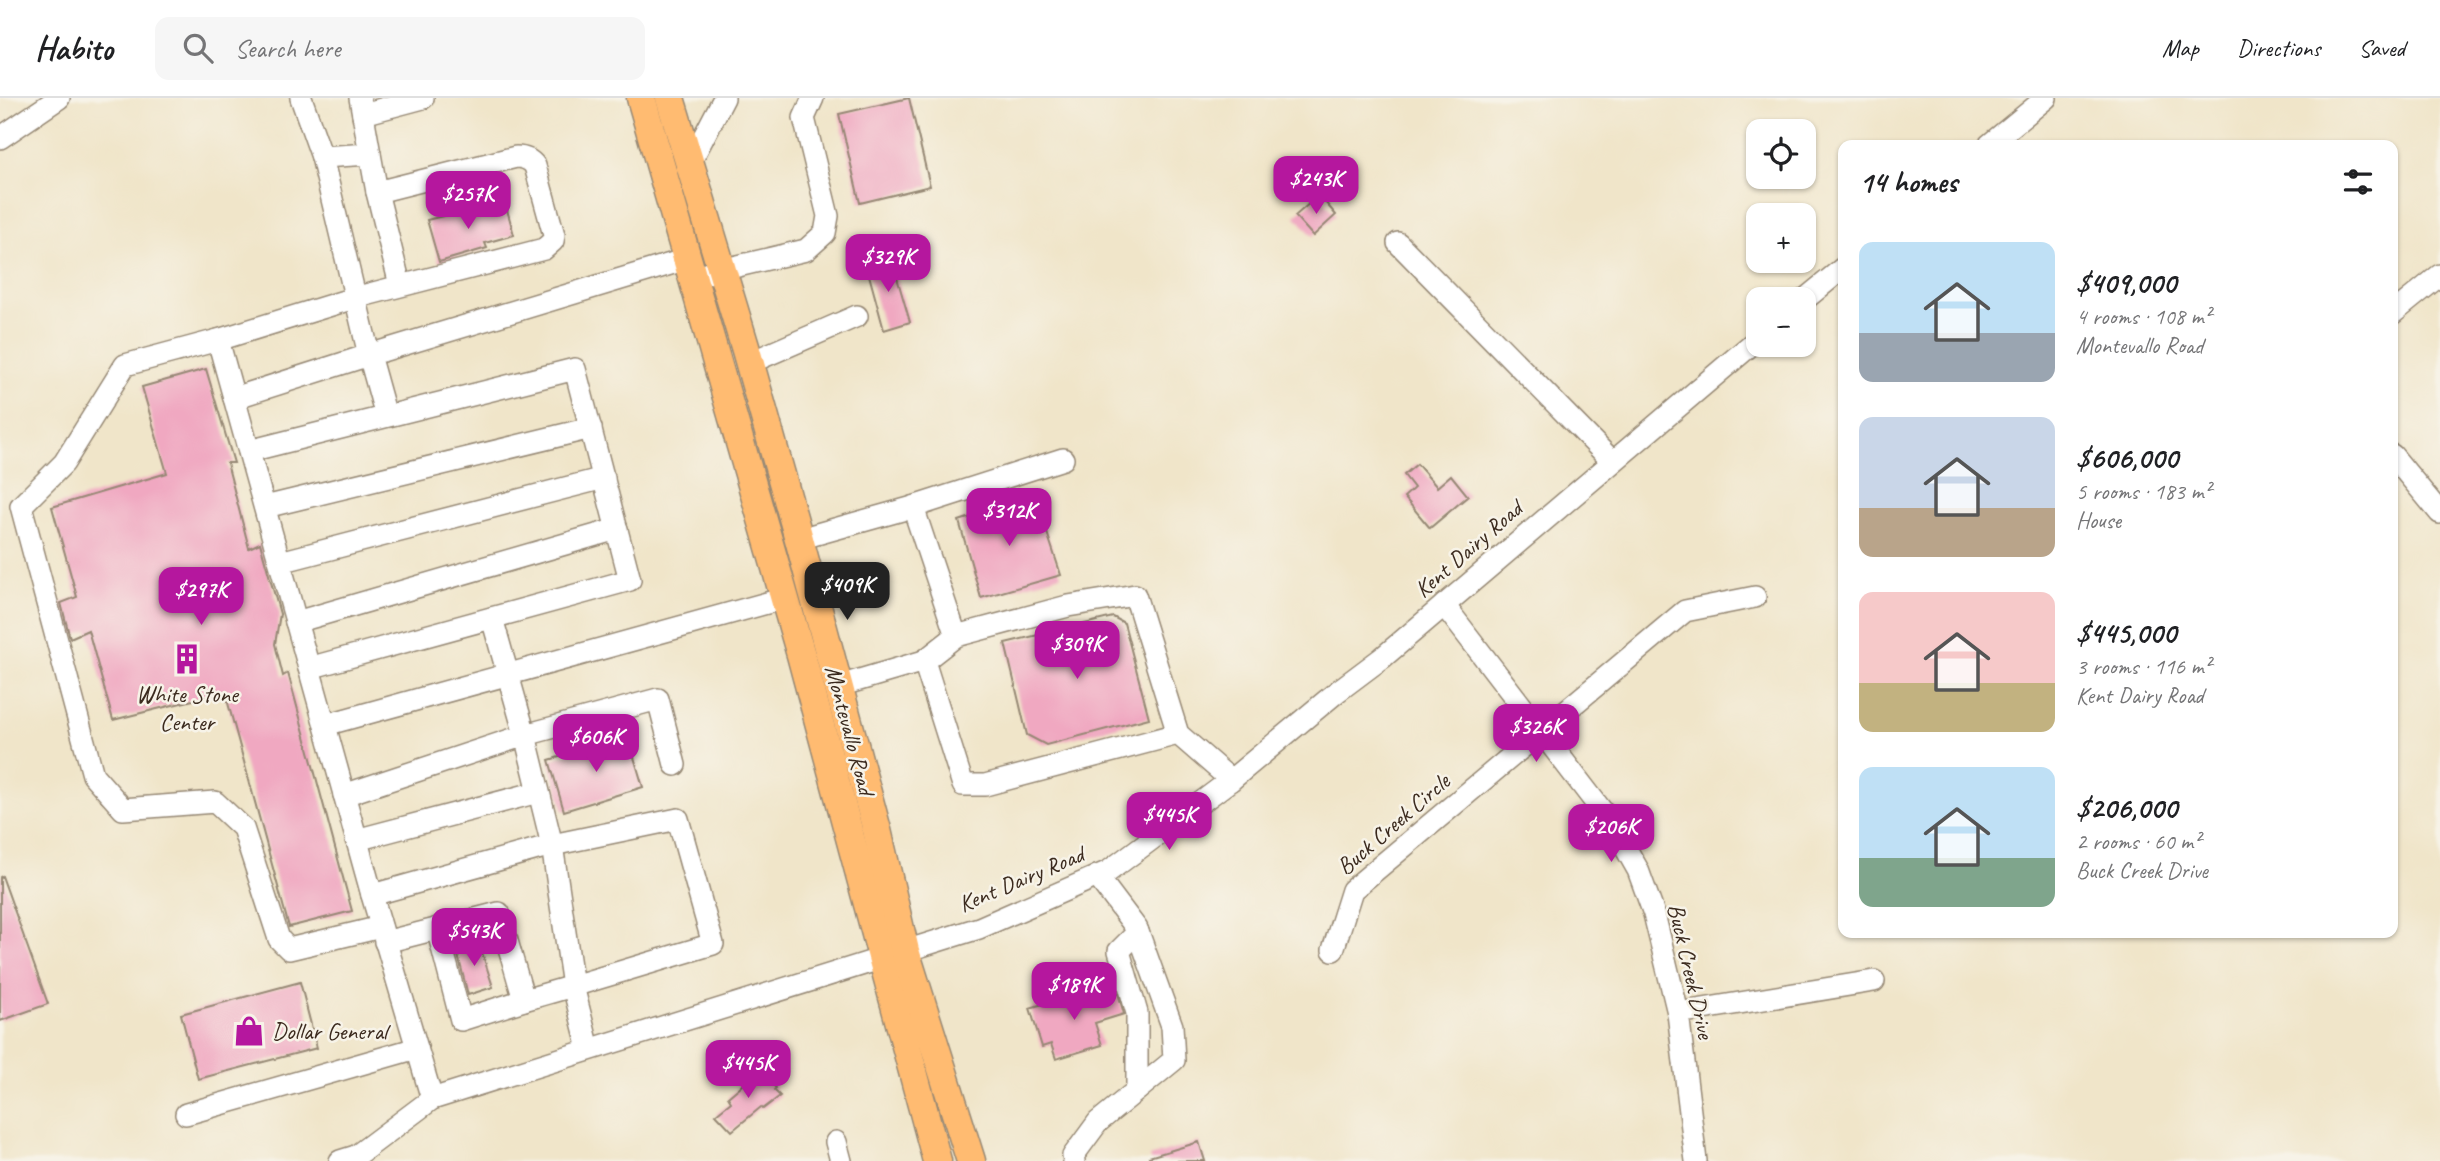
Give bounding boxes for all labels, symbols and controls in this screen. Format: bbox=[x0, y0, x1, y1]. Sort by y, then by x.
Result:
search box bbox=[155, 17, 645, 80]
text: Habito bbox=[35, 27, 113, 69]
icon: search bbox=[179, 29, 217, 67]
text: Search here bbox=[235, 32, 341, 65]
text: Map bbox=[2162, 33, 2199, 63]
text: Directions bbox=[2237, 33, 2320, 63]
text: Saved bbox=[2358, 33, 2405, 63]
map controls bbox=[1746, 119, 1816, 357]
button: locate bbox=[1746, 119, 1816, 189]
pin: $243K bbox=[1267, 156, 1365, 216]
text: 14 homes bbox=[1859, 163, 1957, 201]
icon: filters bbox=[2339, 163, 2377, 201]
text: $243K bbox=[1289, 164, 1343, 193]
pin: $257K bbox=[419, 172, 517, 231]
text: $257K bbox=[442, 179, 494, 208]
button: + bbox=[1746, 203, 1816, 273]
pin: $329K bbox=[839, 234, 937, 294]
text: $329K bbox=[862, 242, 914, 271]
text: $409,000 bbox=[2076, 264, 2176, 302]
icon: home bbox=[1915, 270, 1999, 354]
button: − bbox=[1746, 287, 1816, 357]
text: 4 rooms · 108 m² bbox=[2076, 302, 2211, 331]
text: Montevallo Road bbox=[2076, 331, 2203, 360]
text: $606,000 bbox=[2076, 439, 2178, 477]
icon: home bbox=[1915, 445, 1999, 529]
text: 5 rooms · 183 m² bbox=[2076, 477, 2211, 506]
pin: $312K bbox=[960, 489, 1058, 548]
street label: Kent Dairy Road bbox=[1408, 492, 1531, 604]
text: $312K bbox=[982, 496, 1036, 525]
text: House bbox=[2076, 506, 2121, 535]
pin: $409K bbox=[798, 562, 896, 622]
pin: $297K bbox=[152, 568, 250, 627]
text: $409K bbox=[821, 570, 873, 599]
text: $297K bbox=[175, 575, 227, 604]
text: $445,000 bbox=[2076, 614, 2176, 652]
icon: home bbox=[1915, 620, 1999, 704]
pin: $309K bbox=[1028, 622, 1126, 681]
text: $309K bbox=[1051, 629, 1103, 658]
building icon: White Stone Center bbox=[170, 642, 204, 676]
text: 3 rooms · 116 m² bbox=[2076, 652, 2211, 681]
street label: Montevallo Road bbox=[818, 662, 883, 801]
place label: White Stone Center bbox=[136, 679, 240, 737]
text: Kent Dairy Road bbox=[2076, 681, 2204, 710]
pin: $326K bbox=[1487, 704, 1585, 764]
text: $326K bbox=[1509, 712, 1563, 741]
pin: $606K bbox=[547, 714, 645, 774]
text: $606K bbox=[569, 722, 623, 751]
street label: Buck Creek Circle bbox=[1330, 765, 1457, 881]
text: $206,000 bbox=[2076, 789, 2177, 827]
pin: $445K bbox=[1120, 792, 1218, 852]
icon: home bbox=[1915, 795, 1999, 879]
text: $445K bbox=[1143, 800, 1195, 829]
pin: $206K bbox=[1562, 804, 1660, 864]
text: $206K bbox=[1584, 812, 1638, 841]
text: 2 rooms · 60 m² bbox=[2076, 827, 2200, 856]
street label: Kent Dairy Road bbox=[954, 838, 1091, 919]
text: Buck Creek Drive bbox=[2076, 856, 2208, 885]
street label: Buck Creek Drive bbox=[1661, 901, 1722, 1044]
pin: $543K bbox=[425, 908, 523, 968]
text: $543K bbox=[448, 916, 500, 945]
pin: $189K bbox=[1025, 962, 1123, 1022]
text: $189K bbox=[1048, 970, 1100, 999]
shop icon: Dollar General bbox=[232, 1014, 266, 1048]
place label: Dollar General bbox=[272, 1016, 391, 1046]
pin: $445K bbox=[699, 1040, 797, 1100]
text: $445K bbox=[722, 1048, 774, 1077]

